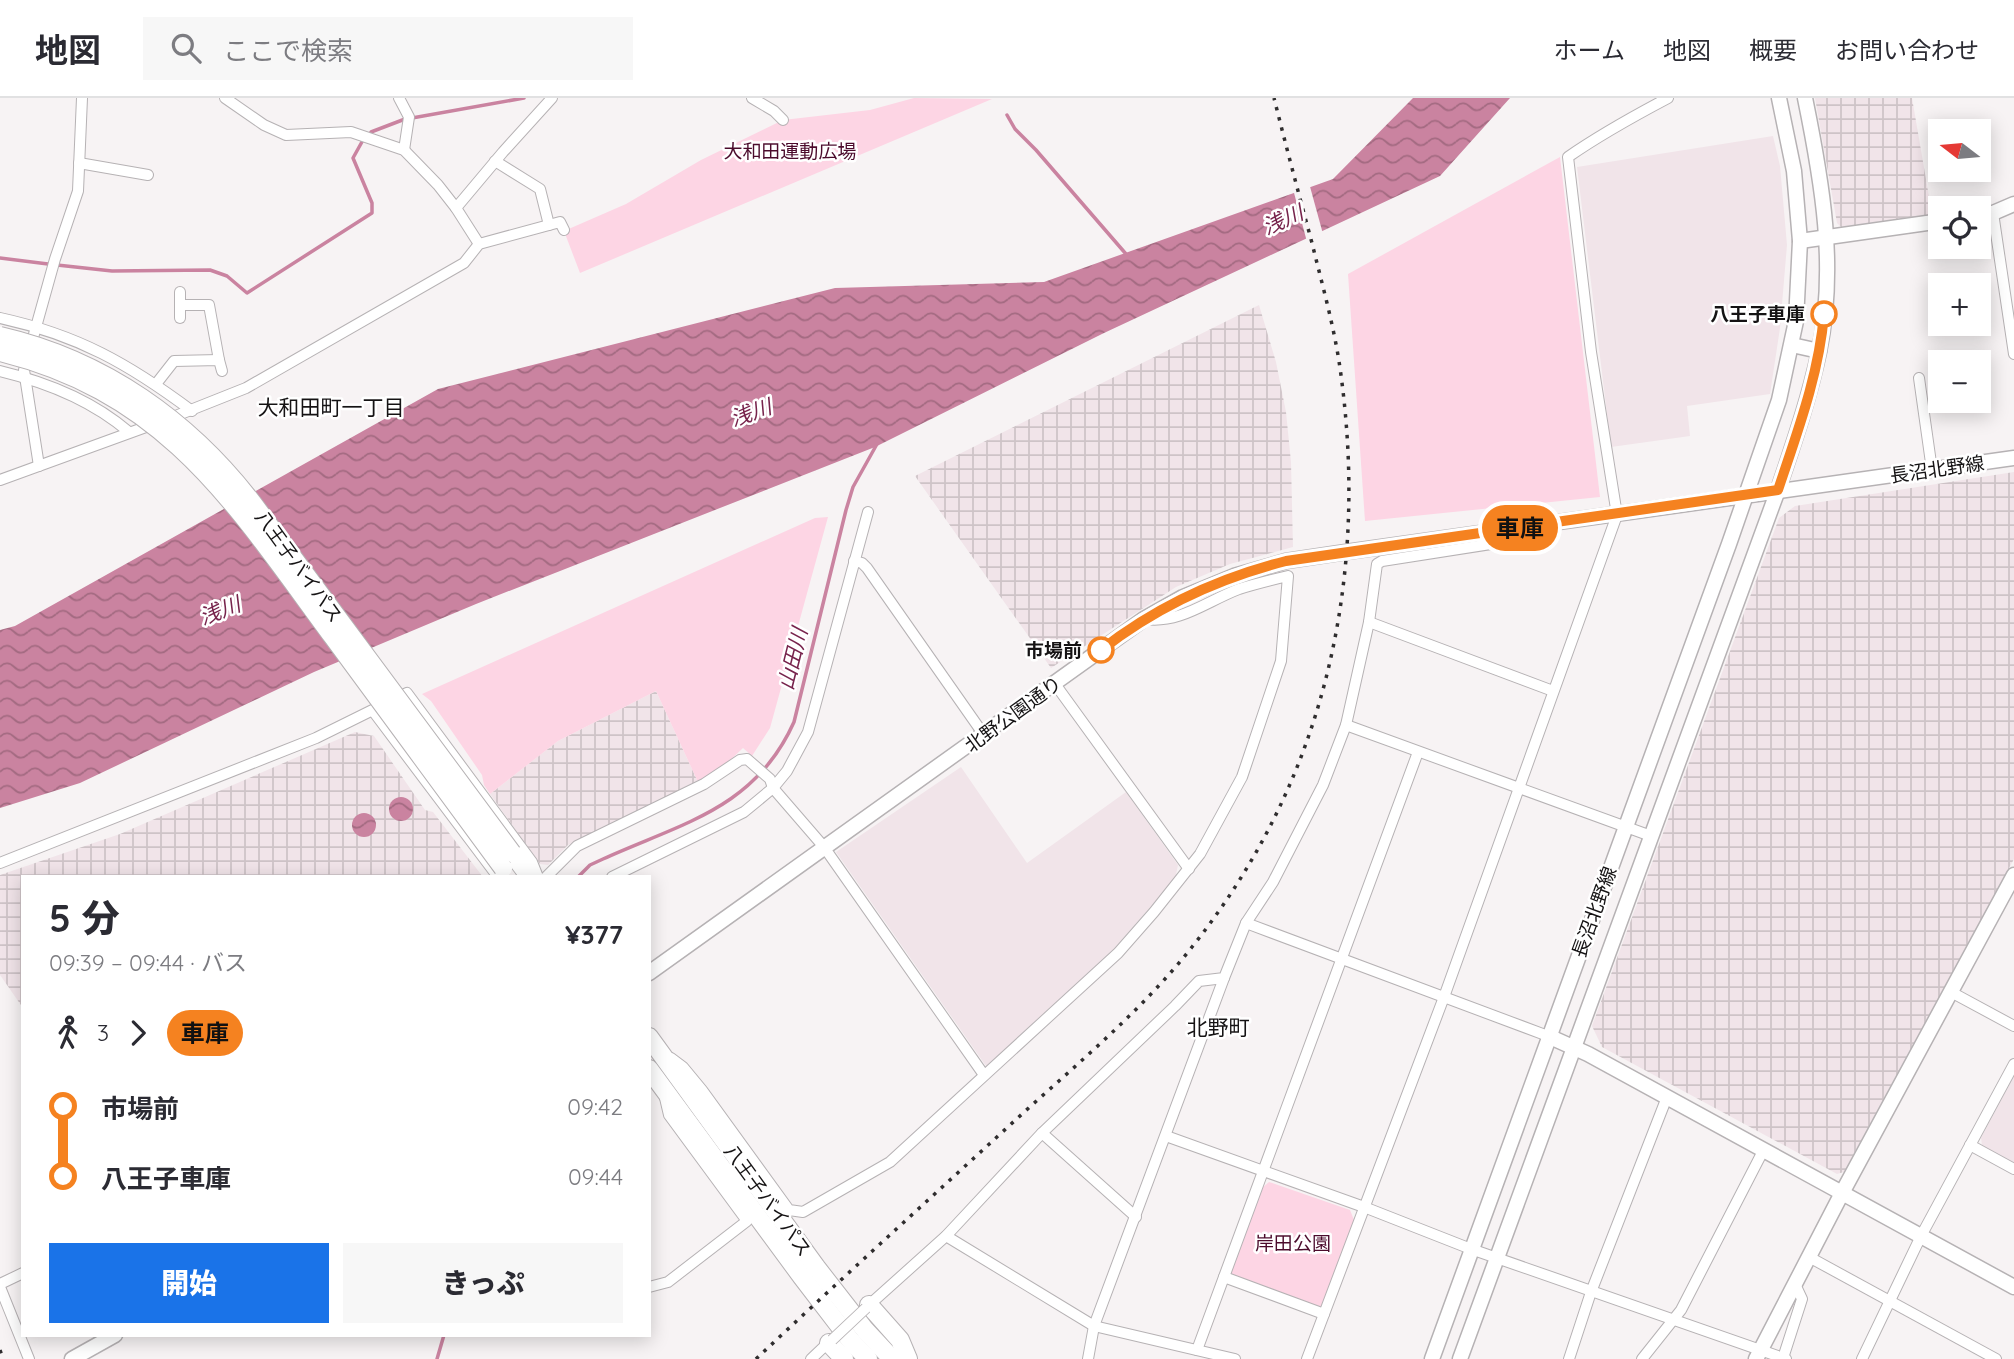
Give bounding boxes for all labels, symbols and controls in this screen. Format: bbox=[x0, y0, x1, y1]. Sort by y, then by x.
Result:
search box bbox=[143, 17, 633, 80]
text: 地図 bbox=[35, 29, 101, 70]
icon: search bbox=[167, 29, 205, 67]
text: ここで検索 bbox=[223, 34, 353, 67]
text: ホーム bbox=[1554, 35, 1625, 65]
text: 地図 bbox=[1663, 35, 1711, 65]
text: 概要 bbox=[1749, 35, 1797, 65]
text: お問い合わせ bbox=[1835, 35, 1979, 65]
north arrow bbox=[1928, 119, 1992, 182]
map controls bbox=[1928, 119, 1991, 413]
park label: 大和田運動広場 bbox=[723, 139, 857, 163]
button: locate bbox=[1928, 196, 1991, 259]
water label: 浅川 bbox=[1258, 198, 1309, 240]
button: + bbox=[1928, 273, 1991, 336]
marker: 八王子車庫 bbox=[1811, 301, 1837, 327]
place label: 八王子車庫 bbox=[1710, 302, 1805, 326]
button: − bbox=[1928, 350, 1991, 413]
water label: 浅川 bbox=[727, 392, 777, 431]
district label: 大和田町一丁目 bbox=[258, 394, 405, 420]
street label: 長沼北野線 bbox=[1888, 451, 1986, 487]
street label: 八王子バイパス bbox=[250, 505, 348, 627]
line badge: 車庫 bbox=[1488, 505, 1552, 551]
text: 車庫 bbox=[1496, 513, 1544, 543]
water label: 浅川 bbox=[195, 590, 246, 630]
water label: 山田川 bbox=[772, 623, 813, 692]
marker: 市場前 bbox=[1088, 637, 1114, 663]
place label: 市場前 bbox=[1025, 638, 1082, 662]
street label: 北野公園通り bbox=[960, 671, 1066, 757]
street label: 長沼北野線 bbox=[1566, 863, 1622, 961]
text: 5 分 bbox=[49, 894, 120, 942]
text: ¥377 bbox=[565, 918, 623, 951]
text: 09:39 – 09:44 · バス bbox=[49, 948, 247, 977]
icon: walk bbox=[49, 1014, 87, 1052]
icon: forward bbox=[119, 1014, 157, 1052]
district label: 北野町 bbox=[1187, 1014, 1250, 1040]
text: 3 bbox=[97, 1018, 109, 1047]
text: 車庫 bbox=[181, 1018, 229, 1048]
text: 市場前 bbox=[101, 1092, 179, 1125]
text: 09:42 bbox=[567, 1092, 623, 1121]
street label: 八王子バイパス bbox=[719, 1139, 817, 1261]
text: 八王子車庫 bbox=[101, 1162, 231, 1195]
text: 09:44 bbox=[568, 1162, 623, 1191]
park label: 岸田公園 bbox=[1255, 1231, 1331, 1255]
button: 開始 bbox=[49, 1243, 329, 1323]
button: きっぷ bbox=[343, 1243, 623, 1323]

